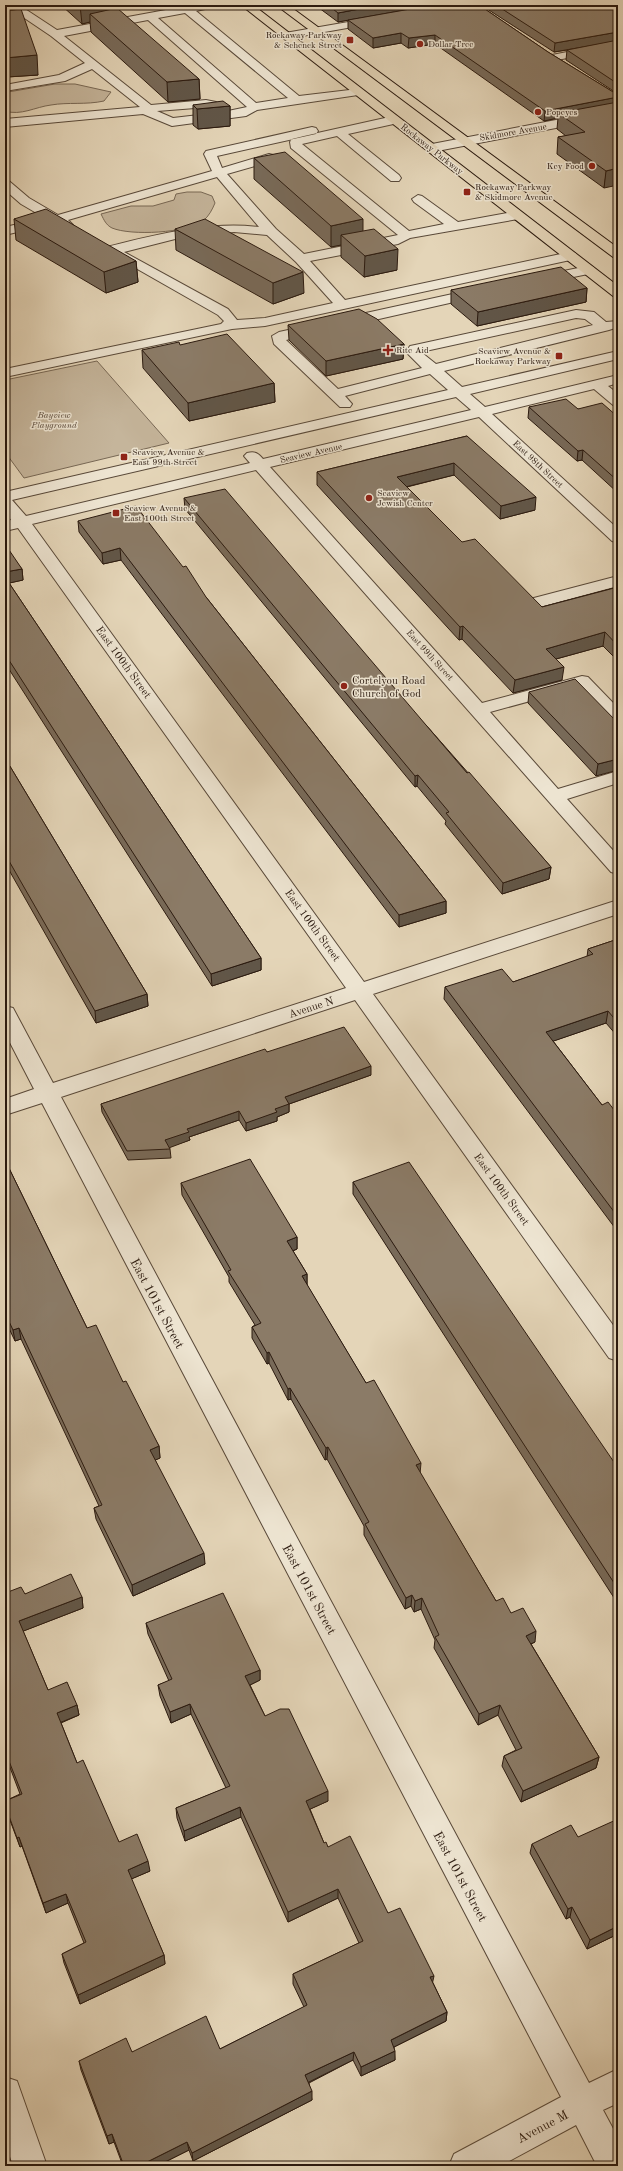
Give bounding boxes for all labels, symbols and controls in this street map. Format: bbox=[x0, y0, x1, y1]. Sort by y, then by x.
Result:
place label: Rockaway Parkway & Schenck Street bbox=[266, 31, 342, 50]
marker: Rockaway Parkway & Schenck Street bbox=[345, 35, 355, 45]
marker: Dollar Tree bbox=[415, 39, 425, 49]
place label: Dollar Tree bbox=[428, 40, 473, 49]
marker: Popeyes bbox=[533, 107, 543, 117]
place label: Popeyes bbox=[546, 108, 577, 117]
street label: Rockaway Parkway bbox=[399, 122, 465, 177]
street label: Skidmore Avenue bbox=[479, 122, 547, 143]
marker: Key Food bbox=[587, 161, 597, 171]
place label: Key Food bbox=[547, 162, 584, 171]
place label: Rockaway Parkway & Skidmore Avenue bbox=[475, 183, 553, 202]
marker: Rockaway Parkway & Skidmore Avenue bbox=[462, 187, 472, 197]
marker: Rite Aid bbox=[383, 345, 393, 355]
place label: Rite Aid bbox=[396, 346, 429, 355]
place label: Seaview Avenue & Rockaway Parkway bbox=[475, 347, 551, 366]
marker: Seaview Avenue & Rockaway Parkway bbox=[554, 351, 564, 361]
park label: Bayview Playground bbox=[30, 411, 77, 430]
street label: East 98th Street bbox=[511, 439, 565, 490]
street label: Seaview Avenue bbox=[279, 442, 343, 465]
place label: Seaview Avenue & East 99th Street bbox=[132, 448, 205, 467]
marker: Seaview Avenue & East 99th Street bbox=[119, 452, 129, 462]
place label: Seaview Jewish Center bbox=[377, 489, 433, 508]
marker: Seaview Jewish Center bbox=[364, 493, 374, 503]
place label: Seaview Avenue & East 100th Street bbox=[124, 504, 197, 523]
marker: Seaview Avenue & East 100th Street bbox=[111, 508, 121, 518]
street label: East 100th Street bbox=[93, 625, 153, 701]
street label: East 99th Street bbox=[405, 628, 455, 683]
place label: Cortelyou Road Church of God bbox=[352, 676, 426, 700]
marker: Cortelyou Road Church of God bbox=[339, 681, 349, 691]
street label: East 100th Street bbox=[282, 888, 342, 964]
street label: Avenue N bbox=[288, 996, 336, 1021]
street label: East 100th Street bbox=[471, 1152, 531, 1228]
street label: East 101st Street bbox=[127, 1256, 186, 1351]
street label: East 101st Street bbox=[279, 1542, 338, 1637]
street label: East 101st Street bbox=[430, 1829, 489, 1924]
street label: Avenue M bbox=[515, 2108, 570, 2146]

